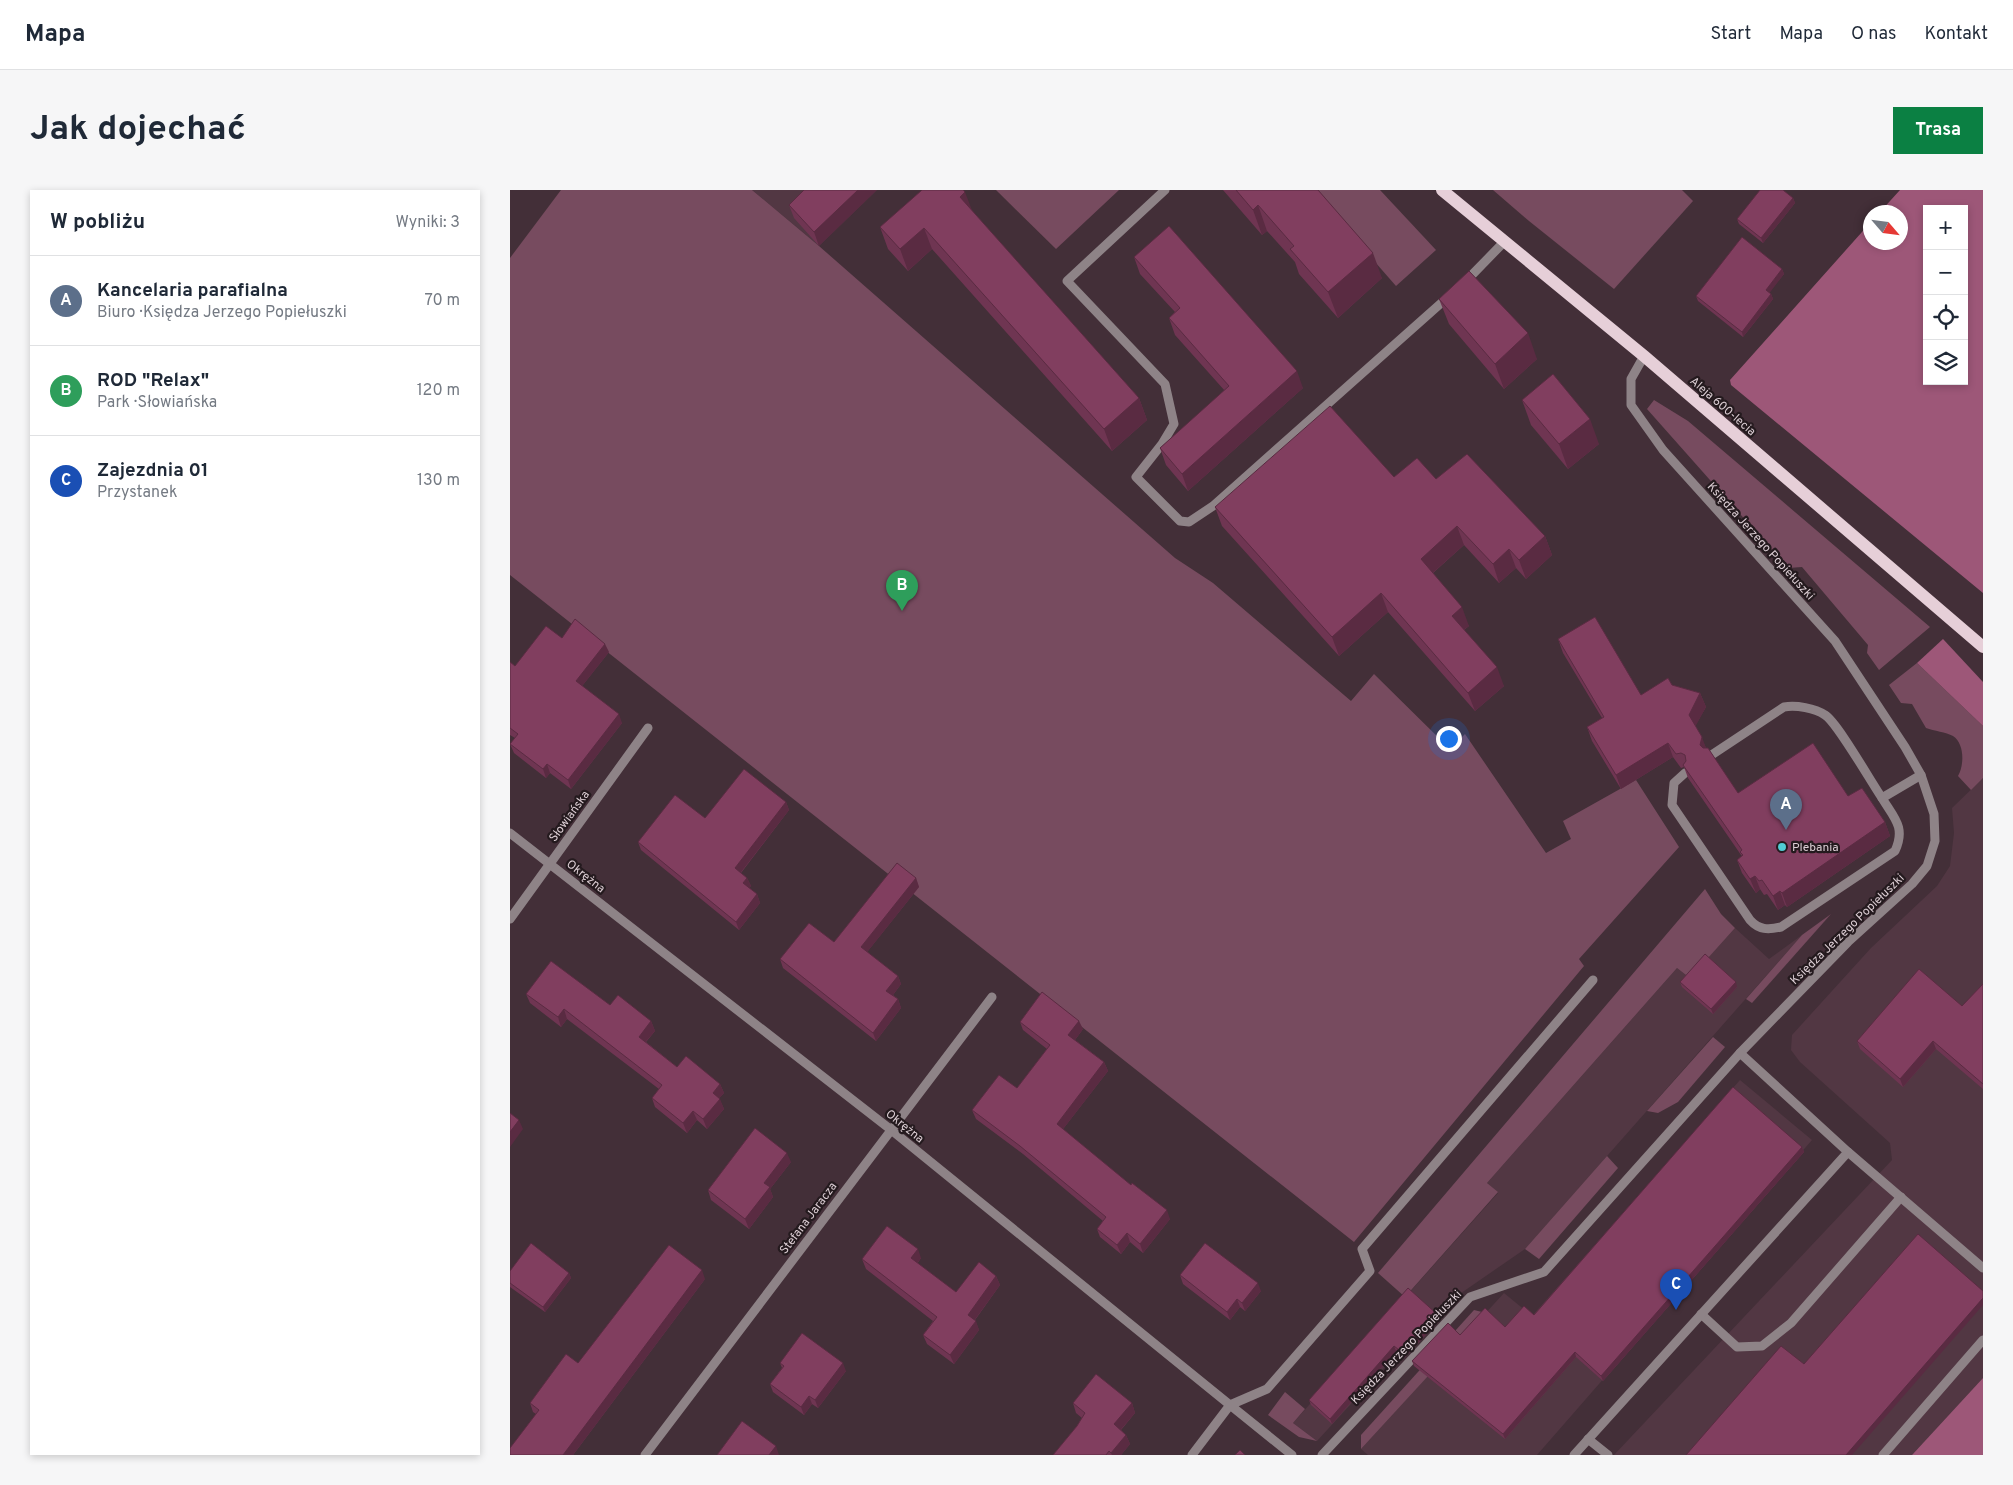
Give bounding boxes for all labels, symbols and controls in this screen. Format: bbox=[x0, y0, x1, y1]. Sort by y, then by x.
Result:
text: Mapa bbox=[25, 20, 85, 50]
text: Start bbox=[1710, 23, 1751, 46]
text: Mapa bbox=[1779, 23, 1823, 46]
text: O nas bbox=[1851, 23, 1896, 46]
text: Kontakt bbox=[1924, 23, 1988, 46]
button: Trasa bbox=[1893, 107, 1983, 154]
text: Jak dojechać bbox=[30, 108, 246, 152]
north arrow bbox=[1863, 205, 1908, 250]
map controls bbox=[1923, 205, 1968, 385]
button: + bbox=[1923, 205, 1968, 250]
text: W pobliżu bbox=[50, 209, 145, 236]
text: Wyniki: 3 bbox=[395, 213, 460, 233]
button: − bbox=[1923, 250, 1968, 295]
text: Kancelaria parafialna bbox=[97, 279, 288, 303]
text: A bbox=[60, 291, 72, 311]
text: 70 m bbox=[425, 291, 460, 311]
button: locate bbox=[1923, 295, 1968, 340]
text: Biuro · Księdza Jerzego Popiełuszki bbox=[97, 303, 347, 323]
button: layers bbox=[1923, 340, 1968, 385]
text: ROD "Relax" bbox=[97, 369, 209, 393]
street label: Aleja 600-lecia bbox=[1686, 374, 1759, 440]
text: B bbox=[60, 381, 72, 401]
text: 120 m bbox=[417, 381, 460, 401]
text: Park · Słowiańska bbox=[97, 393, 217, 413]
text: Zajezdnia 01 bbox=[97, 459, 209, 483]
text: C bbox=[61, 471, 71, 491]
text: 130 m bbox=[417, 471, 460, 491]
street label: Księdza Jerzego Popiełuszki bbox=[1703, 479, 1817, 604]
text: Przystanek bbox=[97, 483, 177, 503]
pin: B bbox=[886, 570, 918, 611]
your location bbox=[1436, 726, 1462, 752]
street label: Słowiańska bbox=[546, 788, 594, 845]
pin: A bbox=[1770, 789, 1802, 830]
place label: Plebania bbox=[1792, 840, 1839, 856]
marker: Plebania bbox=[1776, 841, 1788, 853]
street label: Okrężna bbox=[563, 857, 608, 897]
street label: Księdza Jerzego Popiełuszki bbox=[1787, 871, 1908, 989]
street label: Okrężna bbox=[882, 1106, 927, 1147]
street label: Stefana Jaracza bbox=[776, 1179, 841, 1258]
pin: C bbox=[1660, 1269, 1692, 1310]
street label: Księdza Jerzego Popiełuszki bbox=[1348, 1287, 1466, 1408]

